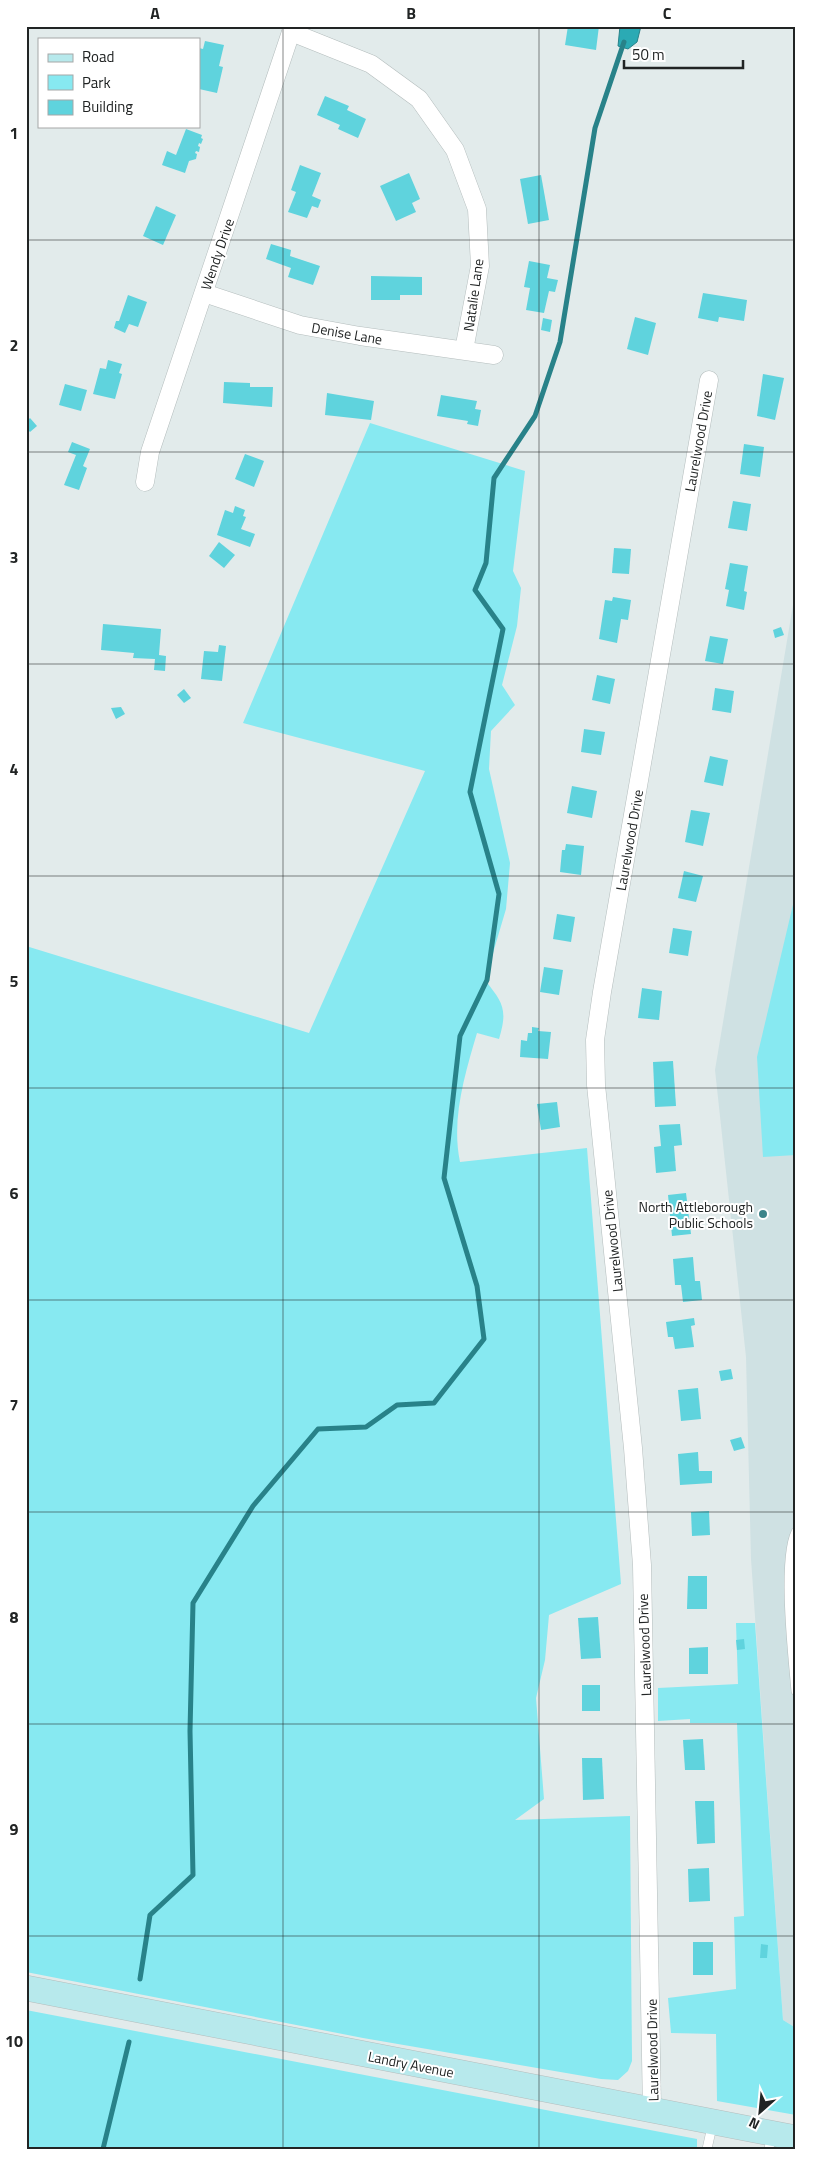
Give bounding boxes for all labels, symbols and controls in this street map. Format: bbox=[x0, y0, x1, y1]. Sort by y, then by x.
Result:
text: A bbox=[150, 1, 160, 25]
text: B bbox=[406, 1, 416, 25]
text: C bbox=[663, 1, 672, 25]
legend bbox=[38, 38, 200, 128]
scale bar bbox=[624, 38, 743, 70]
text: 50 m bbox=[632, 43, 665, 66]
text: Road bbox=[82, 45, 114, 68]
text: Park bbox=[82, 71, 111, 94]
text: Building bbox=[82, 95, 133, 118]
text: 1 bbox=[10, 121, 18, 145]
street label: Wendy Drive bbox=[195, 215, 239, 293]
street label: Natalie Lane bbox=[458, 257, 488, 333]
street label: Denise Lane bbox=[310, 316, 384, 350]
text: 2 bbox=[10, 333, 18, 357]
street label: Laurelwood Drive bbox=[679, 389, 717, 493]
text: 3 bbox=[10, 545, 18, 569]
text: 4 bbox=[10, 757, 19, 781]
street label: Laurelwood Drive bbox=[610, 788, 648, 892]
text: 5 bbox=[10, 969, 19, 993]
text: 6 bbox=[10, 1181, 19, 1205]
street label: Laurelwood Drive bbox=[596, 1189, 628, 1293]
place label: North Attleborough Public Schools bbox=[639, 1196, 753, 1233]
marker: North Attleborough Public Schools bbox=[757, 1208, 769, 1220]
text: 7 bbox=[10, 1393, 18, 1417]
street label: Laurelwood Drive bbox=[632, 1593, 656, 1697]
text: 8 bbox=[10, 1605, 19, 1629]
text: 9 bbox=[10, 1817, 19, 1841]
street label: Laurelwood Drive bbox=[641, 1998, 663, 2102]
text: 10 bbox=[5, 2029, 23, 2053]
street label: Landry Avenue bbox=[366, 2045, 456, 2083]
north arrow bbox=[734, 2088, 784, 2138]
text: N bbox=[745, 2112, 763, 2136]

